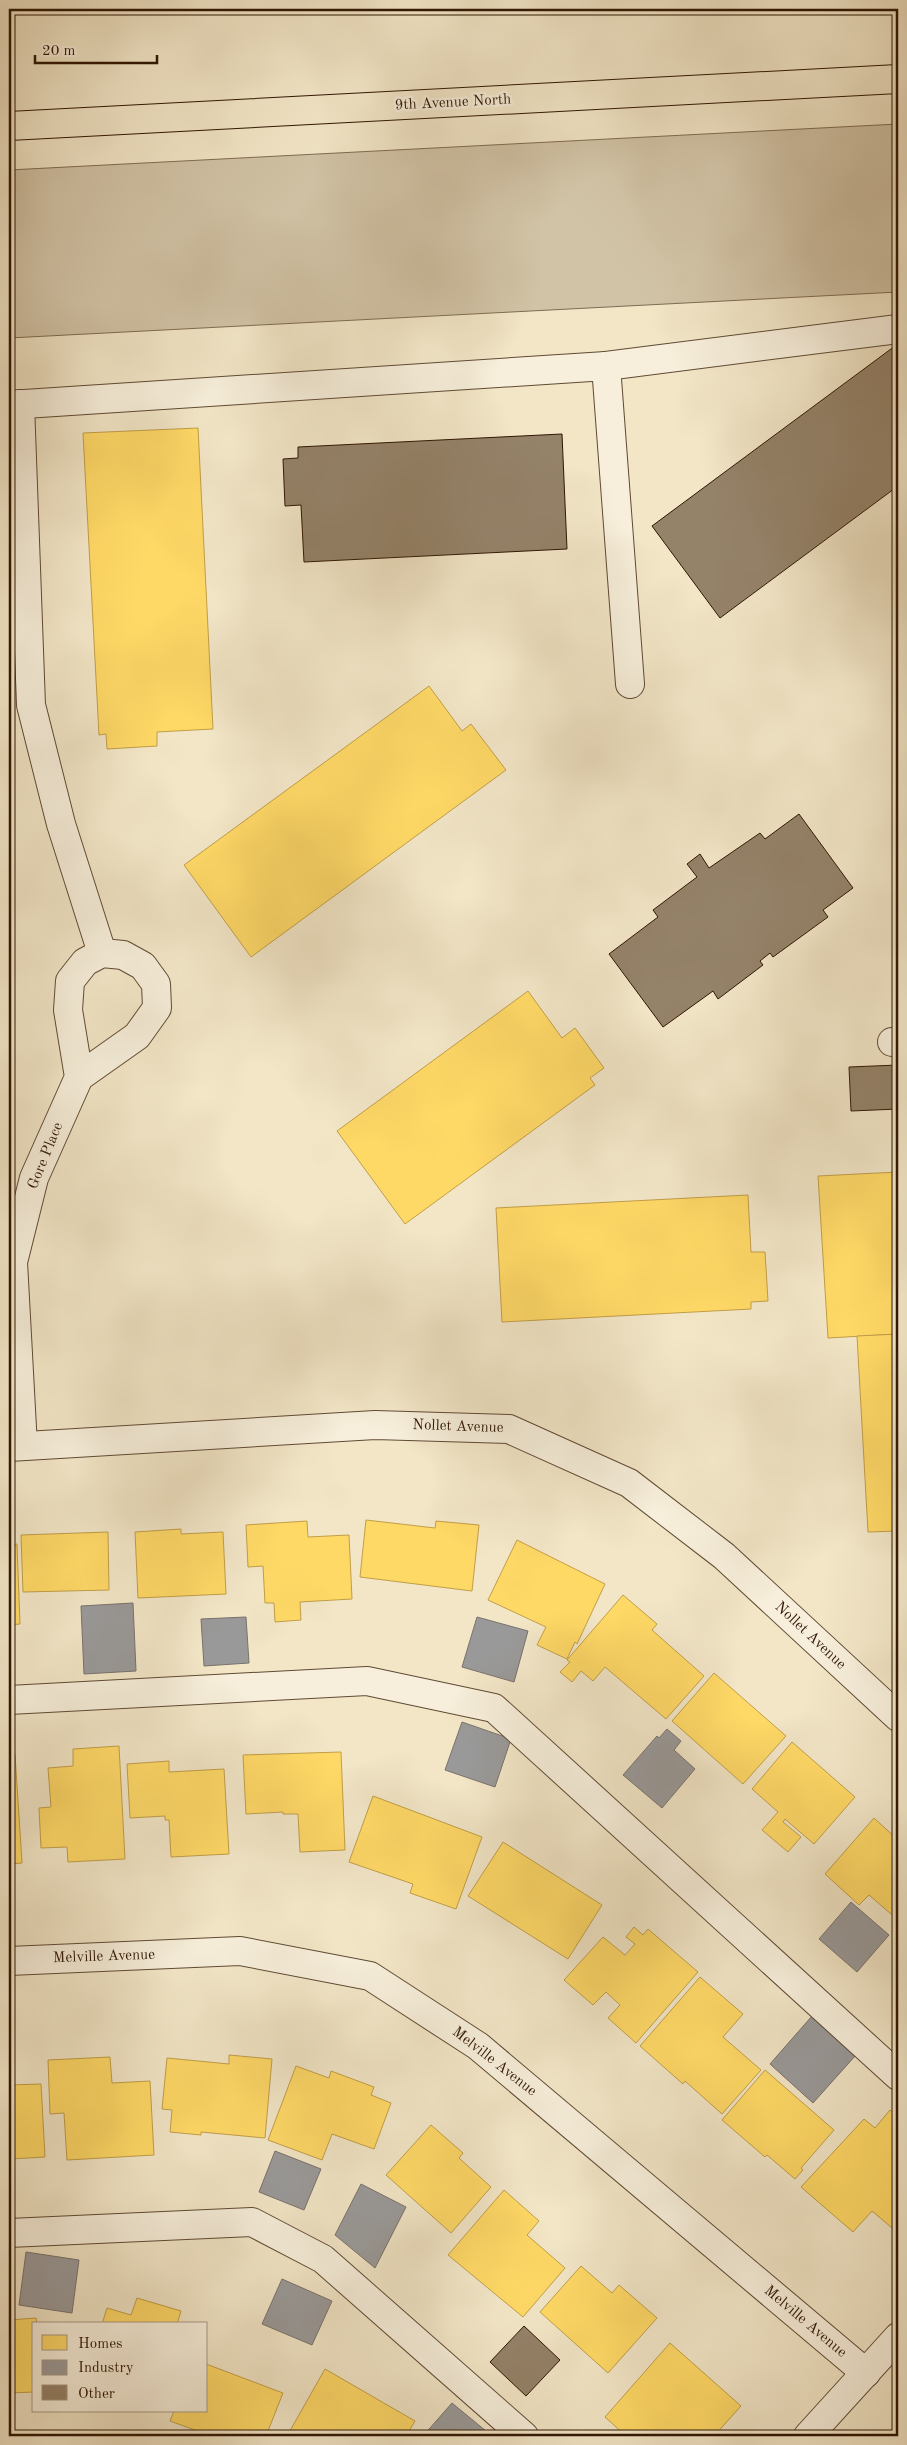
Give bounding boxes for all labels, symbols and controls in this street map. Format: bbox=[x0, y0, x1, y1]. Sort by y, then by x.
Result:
scale bar bbox=[35, 32, 158, 64]
text: 20 m bbox=[42, 44, 76, 59]
street label: 9th Avenue North bbox=[394, 92, 512, 114]
street label: Gore Place bbox=[26, 1120, 66, 1192]
street label: Nollet Avenue bbox=[412, 1418, 504, 1436]
street label: Nollet Avenue bbox=[772, 1599, 848, 1673]
street label: Melville Avenue bbox=[53, 1948, 156, 1966]
street label: Melville Avenue bbox=[449, 2025, 539, 2099]
street label: Melville Avenue bbox=[761, 2283, 849, 2361]
legend bbox=[32, 2322, 208, 2412]
text: Homes bbox=[78, 2337, 123, 2352]
text: Industry bbox=[78, 2361, 134, 2376]
text: Other bbox=[78, 2387, 115, 2402]

